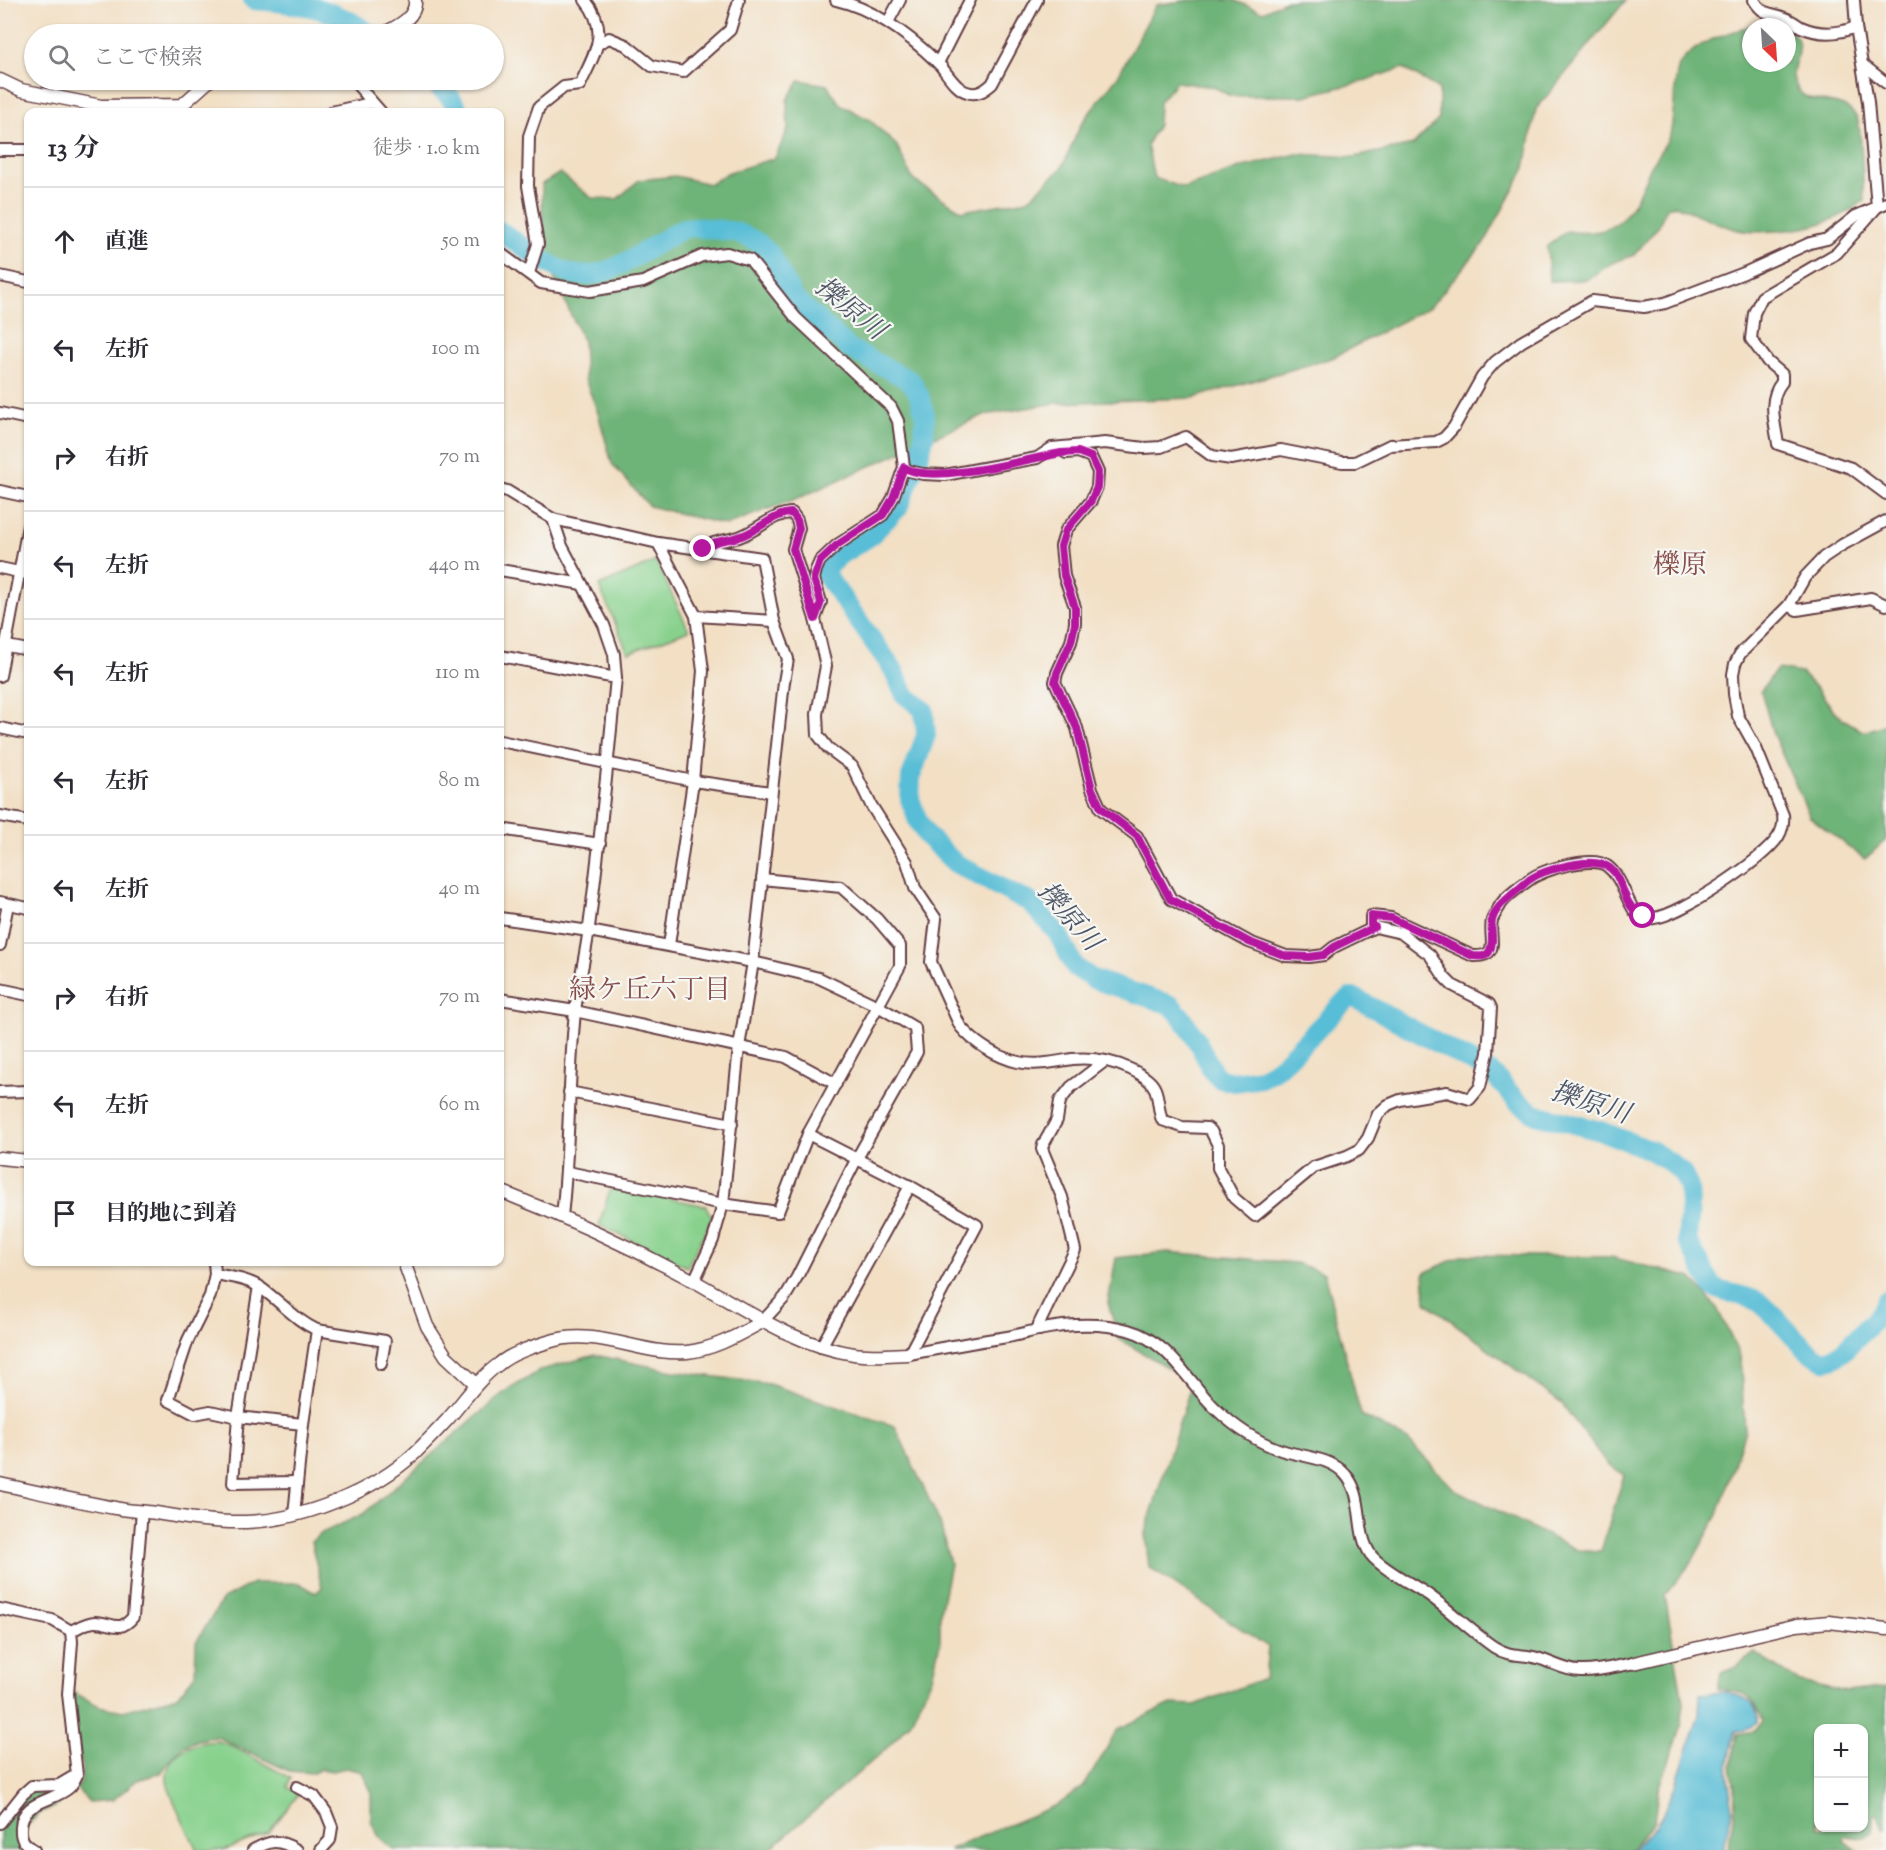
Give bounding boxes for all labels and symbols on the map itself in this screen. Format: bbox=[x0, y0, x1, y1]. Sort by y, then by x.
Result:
north arrow bbox=[1742, 18, 1796, 72]
water label: 擽原川 bbox=[806, 269, 896, 352]
route end bbox=[689, 535, 715, 561]
district label: 櫟原 bbox=[1653, 547, 1707, 586]
water label: 擽原川 bbox=[1027, 874, 1111, 963]
route start bbox=[1629, 902, 1655, 928]
district label: 緑ケ丘六丁目 bbox=[569, 972, 731, 1011]
water label: 擽原川 bbox=[1546, 1073, 1638, 1136]

